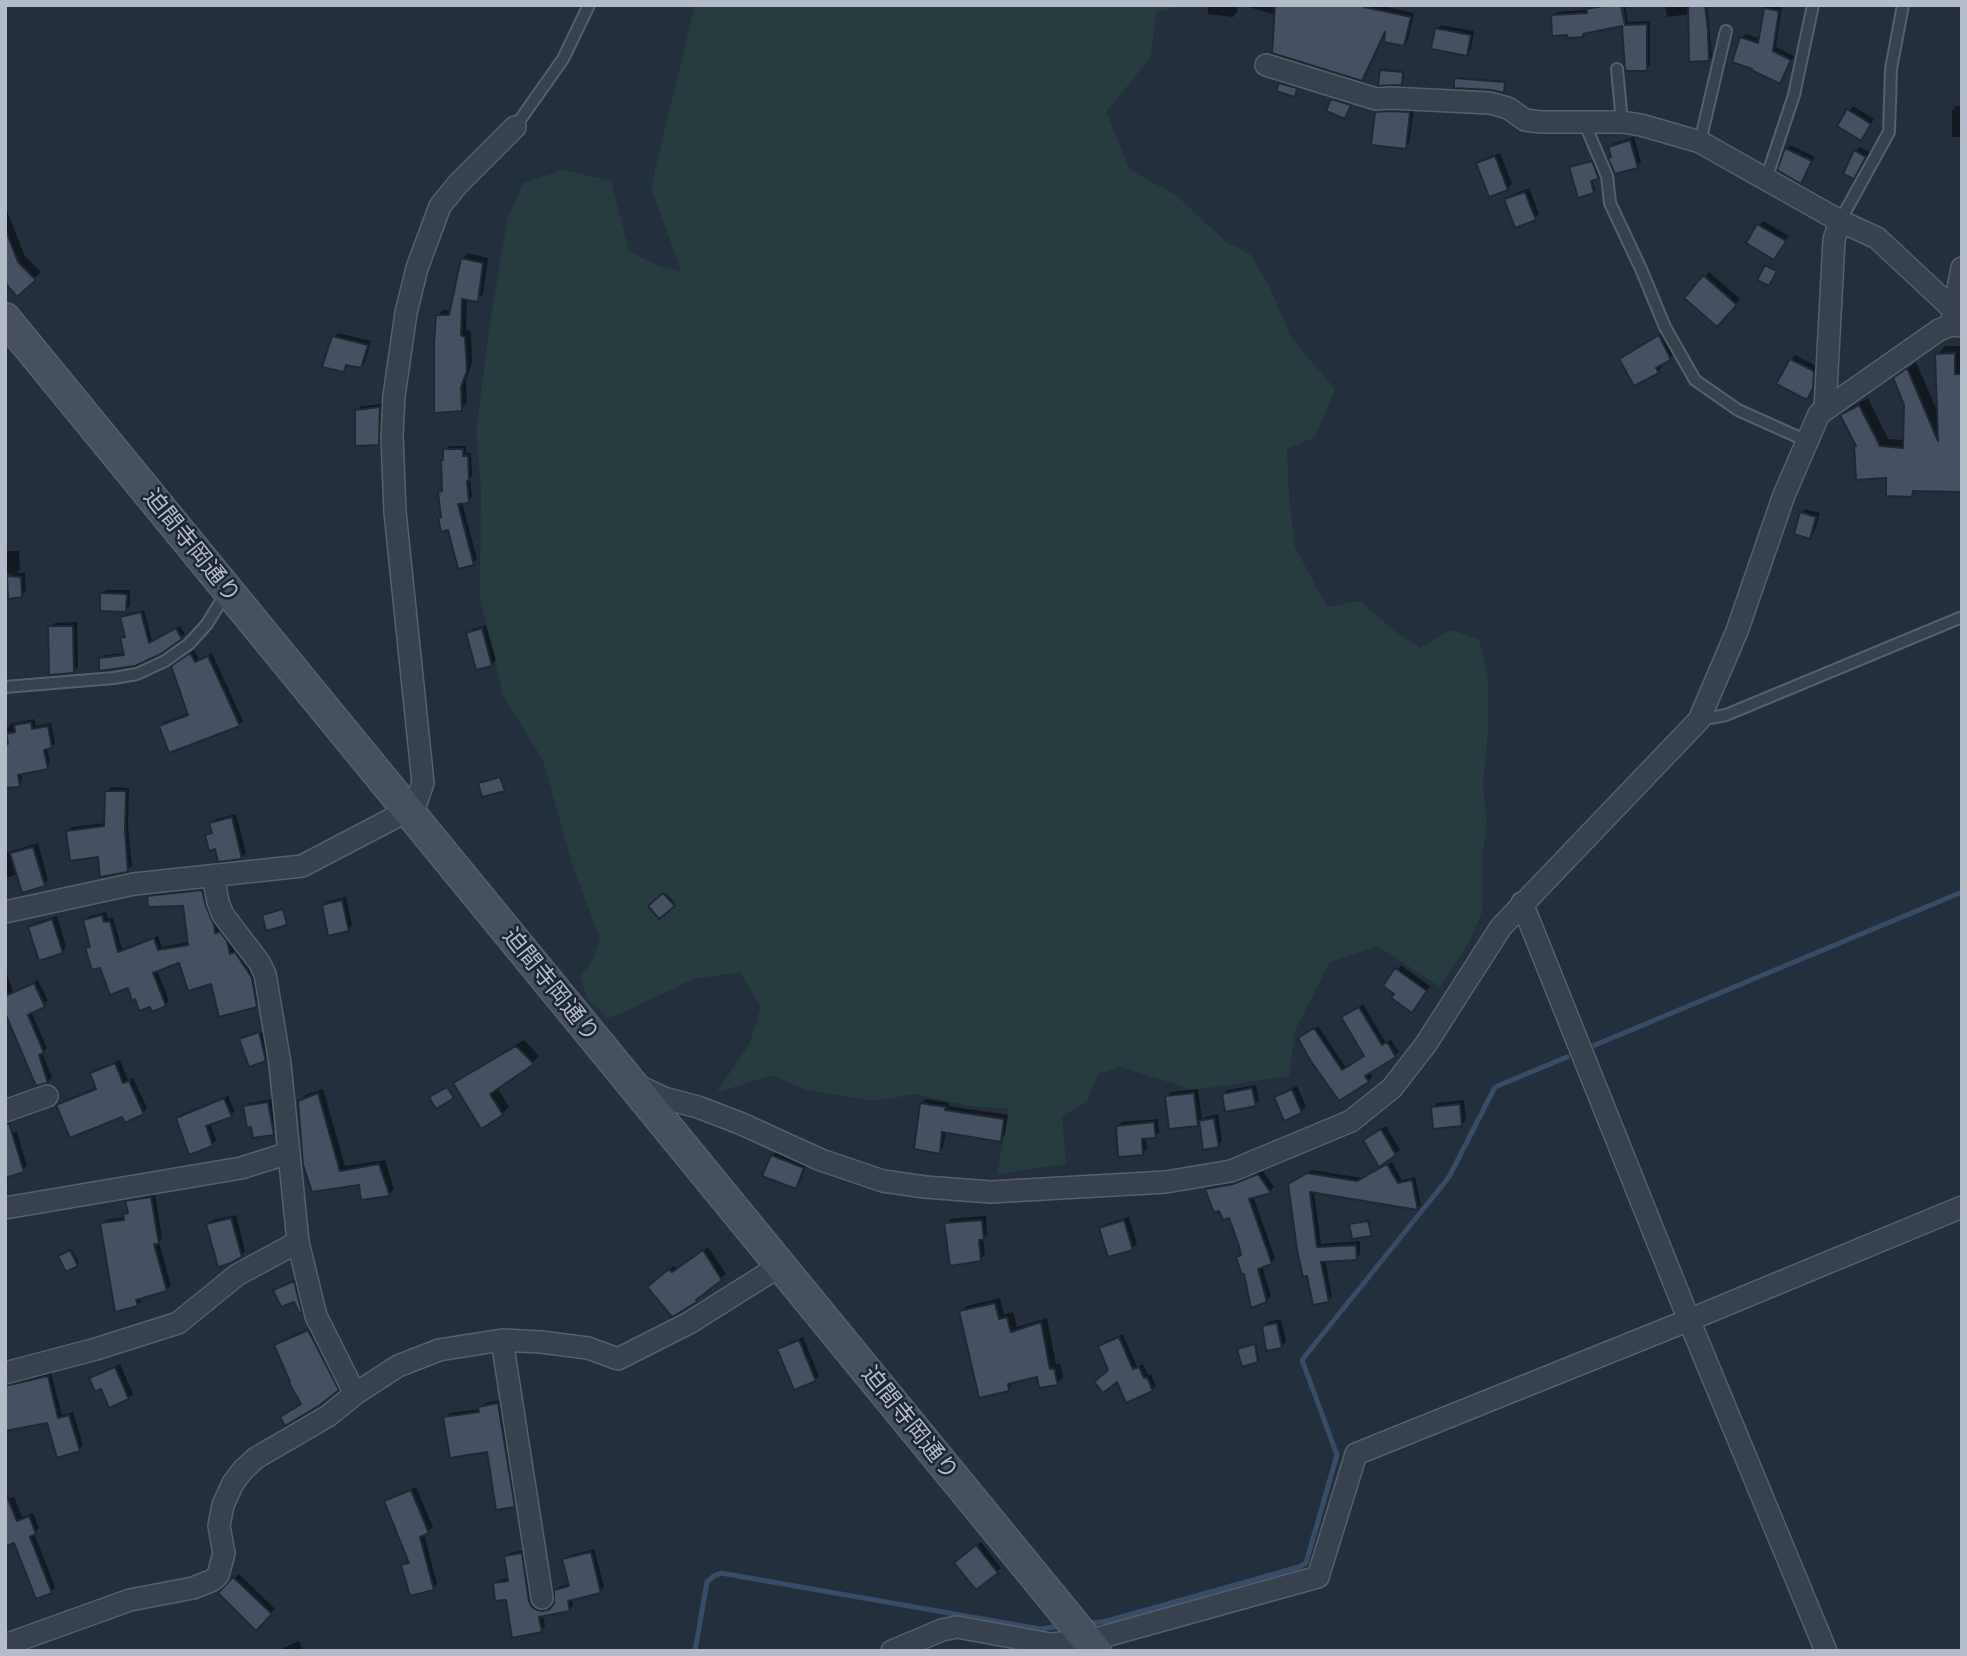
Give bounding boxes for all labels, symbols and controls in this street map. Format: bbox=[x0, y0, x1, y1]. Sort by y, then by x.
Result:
street label: 迫間寺岡通り bbox=[138, 484, 246, 608]
street label: 迫間寺岡通り bbox=[497, 923, 605, 1047]
street label: 迫間寺岡通り bbox=[856, 1361, 964, 1485]

